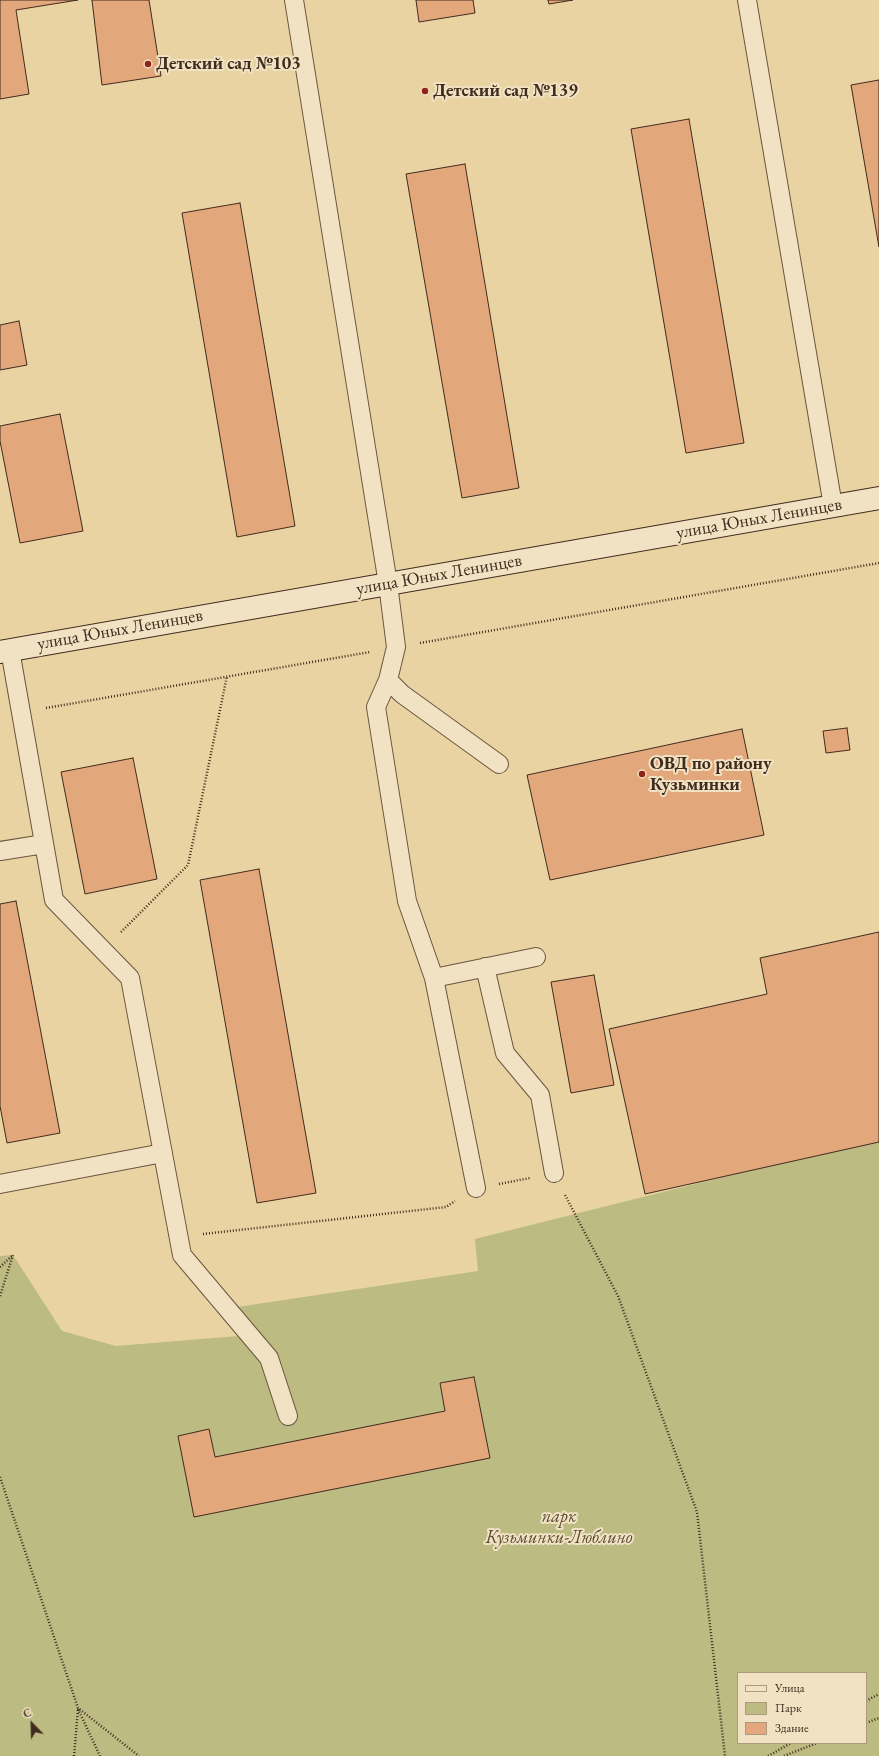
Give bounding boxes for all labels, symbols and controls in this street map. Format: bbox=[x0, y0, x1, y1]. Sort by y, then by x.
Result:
place label: Детский сад №103 bbox=[156, 53, 301, 75]
marker: Детский сад №103 bbox=[143, 59, 153, 69]
place label: Детский сад №139 bbox=[433, 80, 578, 102]
marker: Детский сад №139 bbox=[420, 86, 430, 96]
street label: улица Юных Ленинцев bbox=[674, 494, 844, 544]
street label: улица Юных Ленинцев bbox=[354, 550, 524, 600]
street label: улица Юных Ленинцев bbox=[35, 605, 205, 655]
place label: ОВД по району Кузьминки bbox=[650, 753, 772, 796]
marker: ОВД по району Кузьминки bbox=[637, 769, 647, 779]
park label: парк Кузьминки-Люблино bbox=[486, 1506, 632, 1548]
legend bbox=[737, 1672, 867, 1744]
text: Улица bbox=[775, 1680, 805, 1696]
text: Парк bbox=[775, 1700, 802, 1716]
north arrow bbox=[12, 1704, 52, 1744]
text: С bbox=[21, 1705, 34, 1721]
text: Здание bbox=[775, 1720, 809, 1736]

